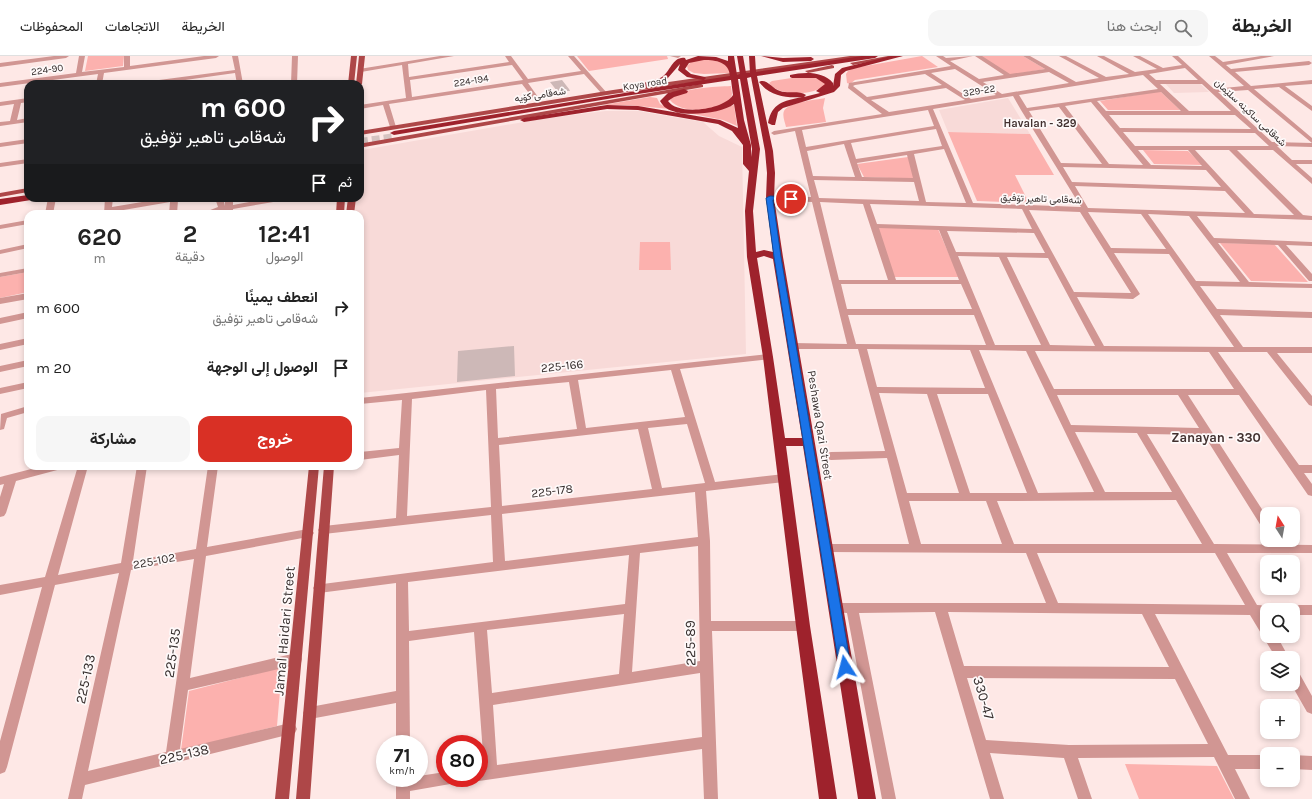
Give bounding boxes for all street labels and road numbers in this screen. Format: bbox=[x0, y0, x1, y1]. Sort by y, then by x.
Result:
street label: 224-90 bbox=[30, 62, 64, 78]
street label: 224-194 bbox=[453, 72, 490, 90]
street label: Koya road bbox=[622, 75, 668, 93]
street label: شەقامی ساکینە سلێمان bbox=[1212, 76, 1289, 149]
street label: 329-22 bbox=[962, 82, 996, 99]
street label: شەقامی کۆیە bbox=[514, 85, 567, 105]
street label: شەقامی تاهیر تۆفیق bbox=[1000, 192, 1082, 206]
street label: 225-166 bbox=[540, 357, 584, 375]
street label: Peshawa Qazi Street bbox=[804, 369, 836, 481]
street label: 225-178 bbox=[530, 482, 574, 500]
street label: 225-102 bbox=[132, 550, 176, 572]
street label: Jamal Haidari Street bbox=[270, 566, 299, 696]
street label: 225-89 bbox=[682, 620, 699, 666]
street label: 225-135 bbox=[161, 627, 184, 679]
street label: 225-133 bbox=[72, 653, 99, 705]
street label: 330-47 bbox=[969, 675, 998, 722]
street label: 225-138 bbox=[158, 741, 211, 768]

